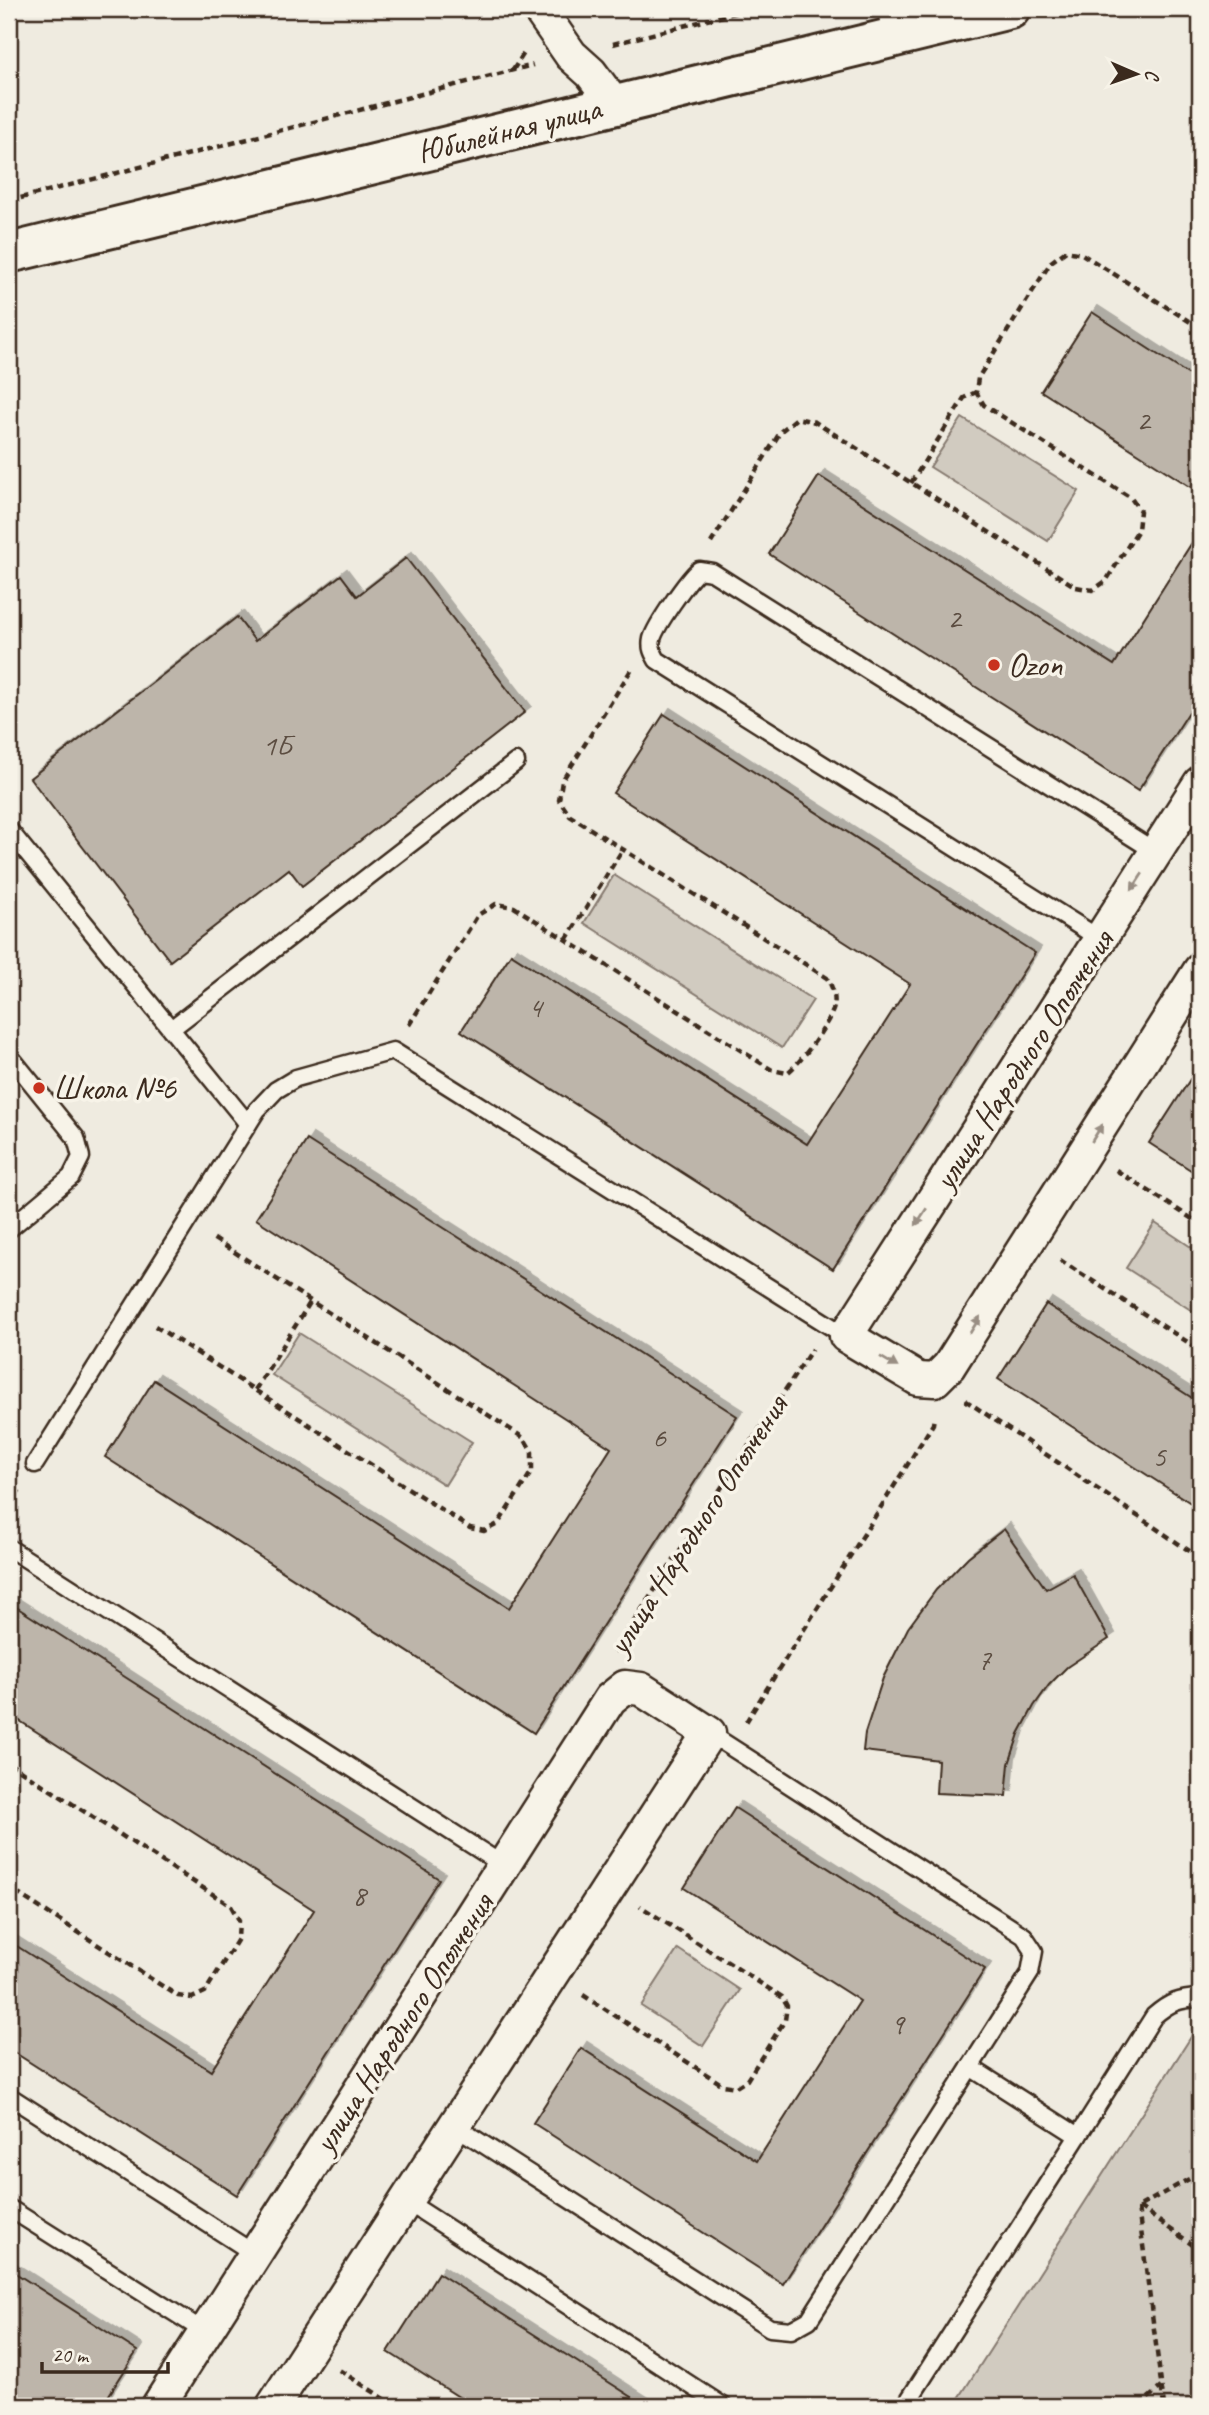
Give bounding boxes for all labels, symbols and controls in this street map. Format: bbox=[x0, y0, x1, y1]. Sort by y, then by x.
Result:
north arrow bbox=[1100, 38, 1170, 108]
text: С bbox=[1140, 69, 1164, 82]
street label: Юбилейная улица bbox=[413, 87, 607, 173]
house number: 2 bbox=[1136, 401, 1152, 439]
house number: 2 bbox=[947, 599, 963, 637]
place label: Ozon bbox=[1008, 644, 1062, 686]
marker: Ozon bbox=[986, 657, 1002, 673]
house number: 1Б bbox=[263, 726, 296, 764]
one-way arrow bbox=[1130, 872, 1143, 891]
street label: улица Народного Ополчения bbox=[922, 920, 1124, 1199]
house number: 4 bbox=[528, 988, 544, 1026]
place label: Школа №6 bbox=[53, 1067, 177, 1109]
marker: Школа №6 bbox=[31, 1080, 47, 1096]
one-way arrow bbox=[1090, 1124, 1104, 1142]
one-way arrow bbox=[915, 1208, 928, 1227]
one-way arrow bbox=[969, 1316, 982, 1335]
one-way arrow bbox=[880, 1355, 899, 1368]
street label: улица Народного Ополчения bbox=[596, 1385, 798, 1664]
house number: 6 bbox=[652, 1418, 667, 1456]
house number: 5 bbox=[1152, 1437, 1167, 1475]
house number: 7 bbox=[977, 1640, 992, 1678]
house number: 8 bbox=[352, 1876, 368, 1914]
street label: улица Народного Ополчения bbox=[302, 1883, 504, 2162]
house number: 9 bbox=[890, 2005, 906, 2043]
scale bar bbox=[42, 2331, 168, 2375]
text: 20 m bbox=[52, 2342, 90, 2368]

